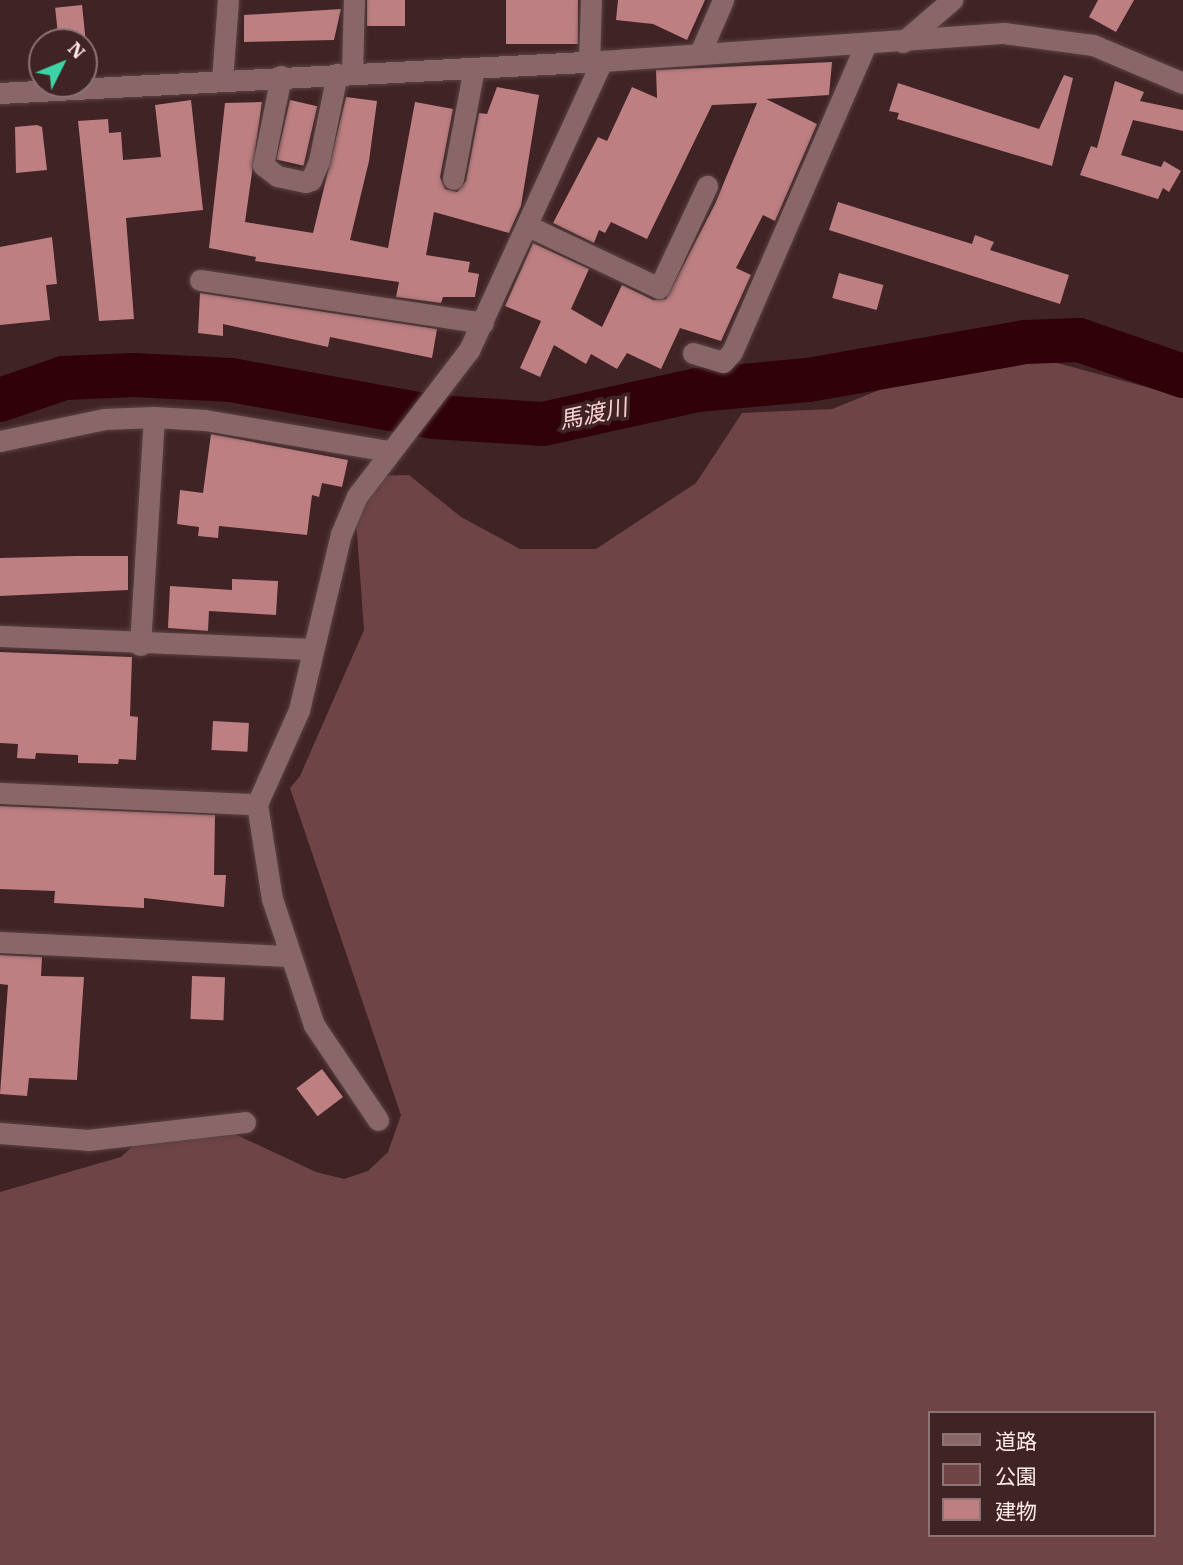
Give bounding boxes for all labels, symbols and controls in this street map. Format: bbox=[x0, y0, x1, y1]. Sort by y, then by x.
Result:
north arrow bbox=[28, 28, 98, 98]
text: N bbox=[63, 36, 91, 64]
water label: 馬渡川 bbox=[556, 392, 630, 434]
legend bbox=[928, 1411, 1155, 1537]
text: 道路 bbox=[995, 1427, 1037, 1455]
text: 公園 bbox=[995, 1462, 1037, 1490]
text: 建物 bbox=[995, 1497, 1037, 1525]

